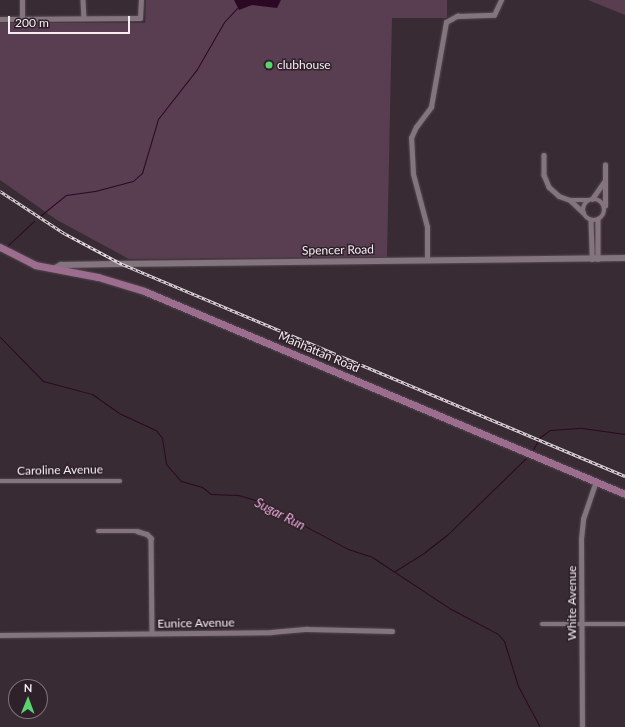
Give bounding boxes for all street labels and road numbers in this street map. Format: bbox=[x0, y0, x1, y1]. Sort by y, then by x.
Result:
street label: Spencer Road bbox=[302, 242, 374, 258]
street label: Manhattan Road bbox=[276, 328, 362, 376]
street label: Caroline Avenue bbox=[17, 462, 103, 478]
street label: White Avenue bbox=[565, 565, 579, 641]
street label: Eunice Avenue bbox=[157, 615, 235, 631]

